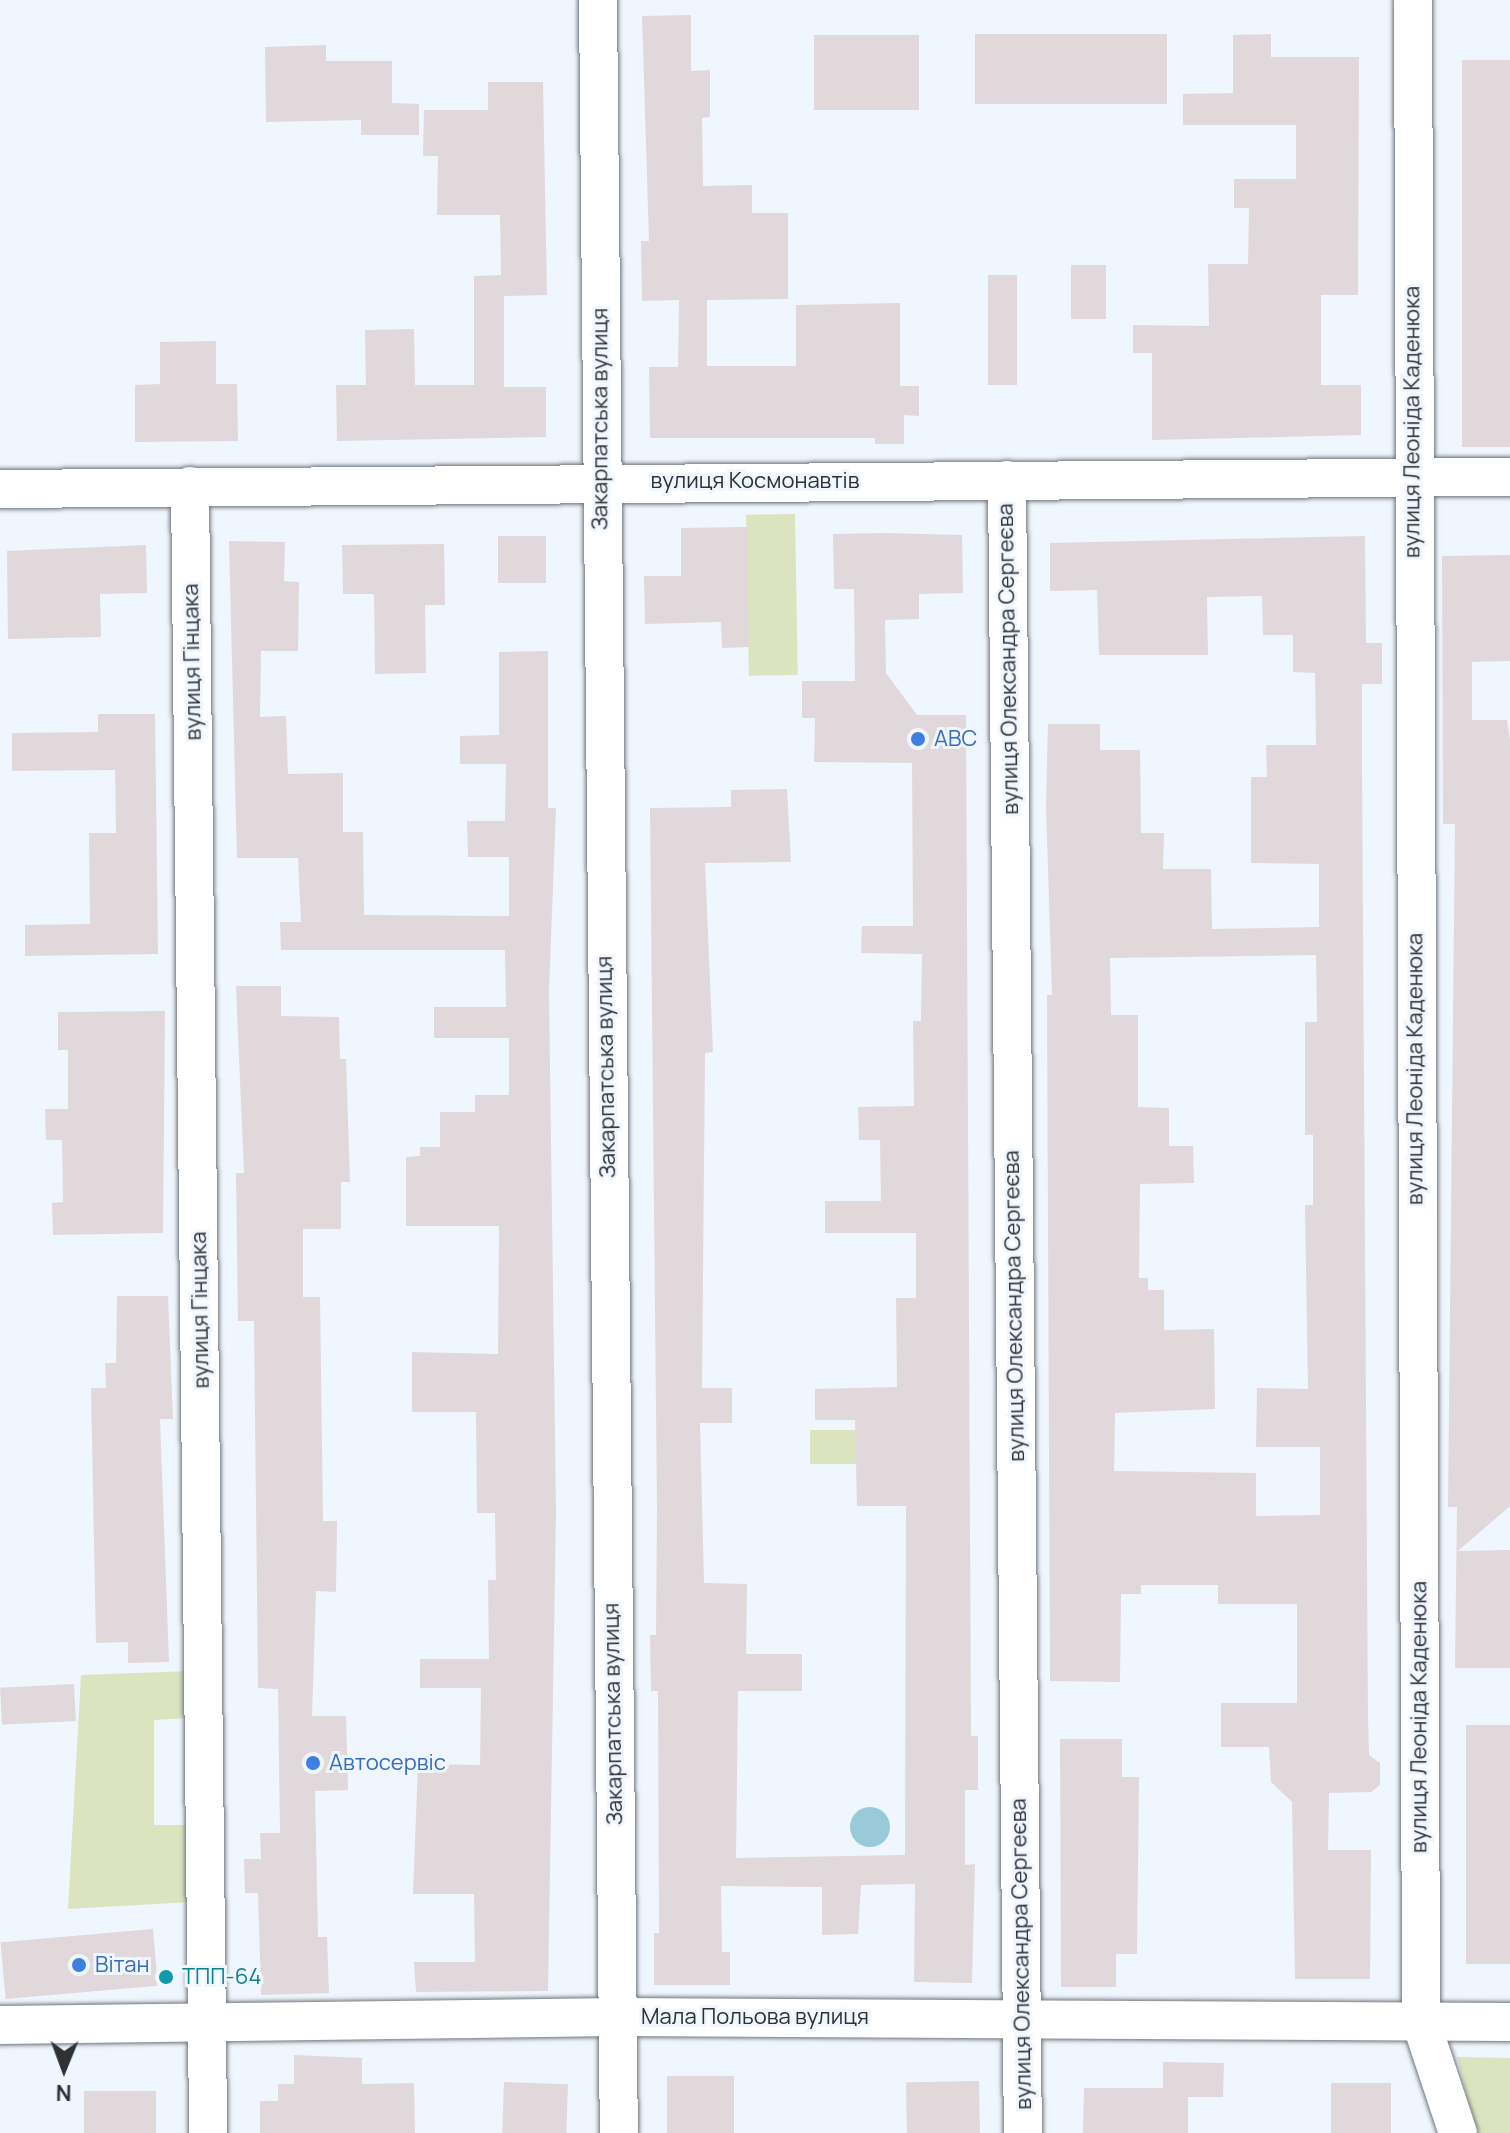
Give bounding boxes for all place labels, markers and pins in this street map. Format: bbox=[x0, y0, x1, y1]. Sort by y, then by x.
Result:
place label: ABC bbox=[934, 726, 977, 752]
marker: ABC bbox=[909, 730, 927, 748]
place label: Автосервіс bbox=[329, 1750, 446, 1776]
marker: Автосервіс bbox=[304, 1754, 322, 1772]
place label: Вітан bbox=[95, 1952, 150, 1978]
marker: Вітан bbox=[70, 1956, 88, 1974]
place label: ТПП-64 bbox=[182, 1964, 261, 1990]
marker: ТПП-64 bbox=[157, 1968, 175, 1986]

